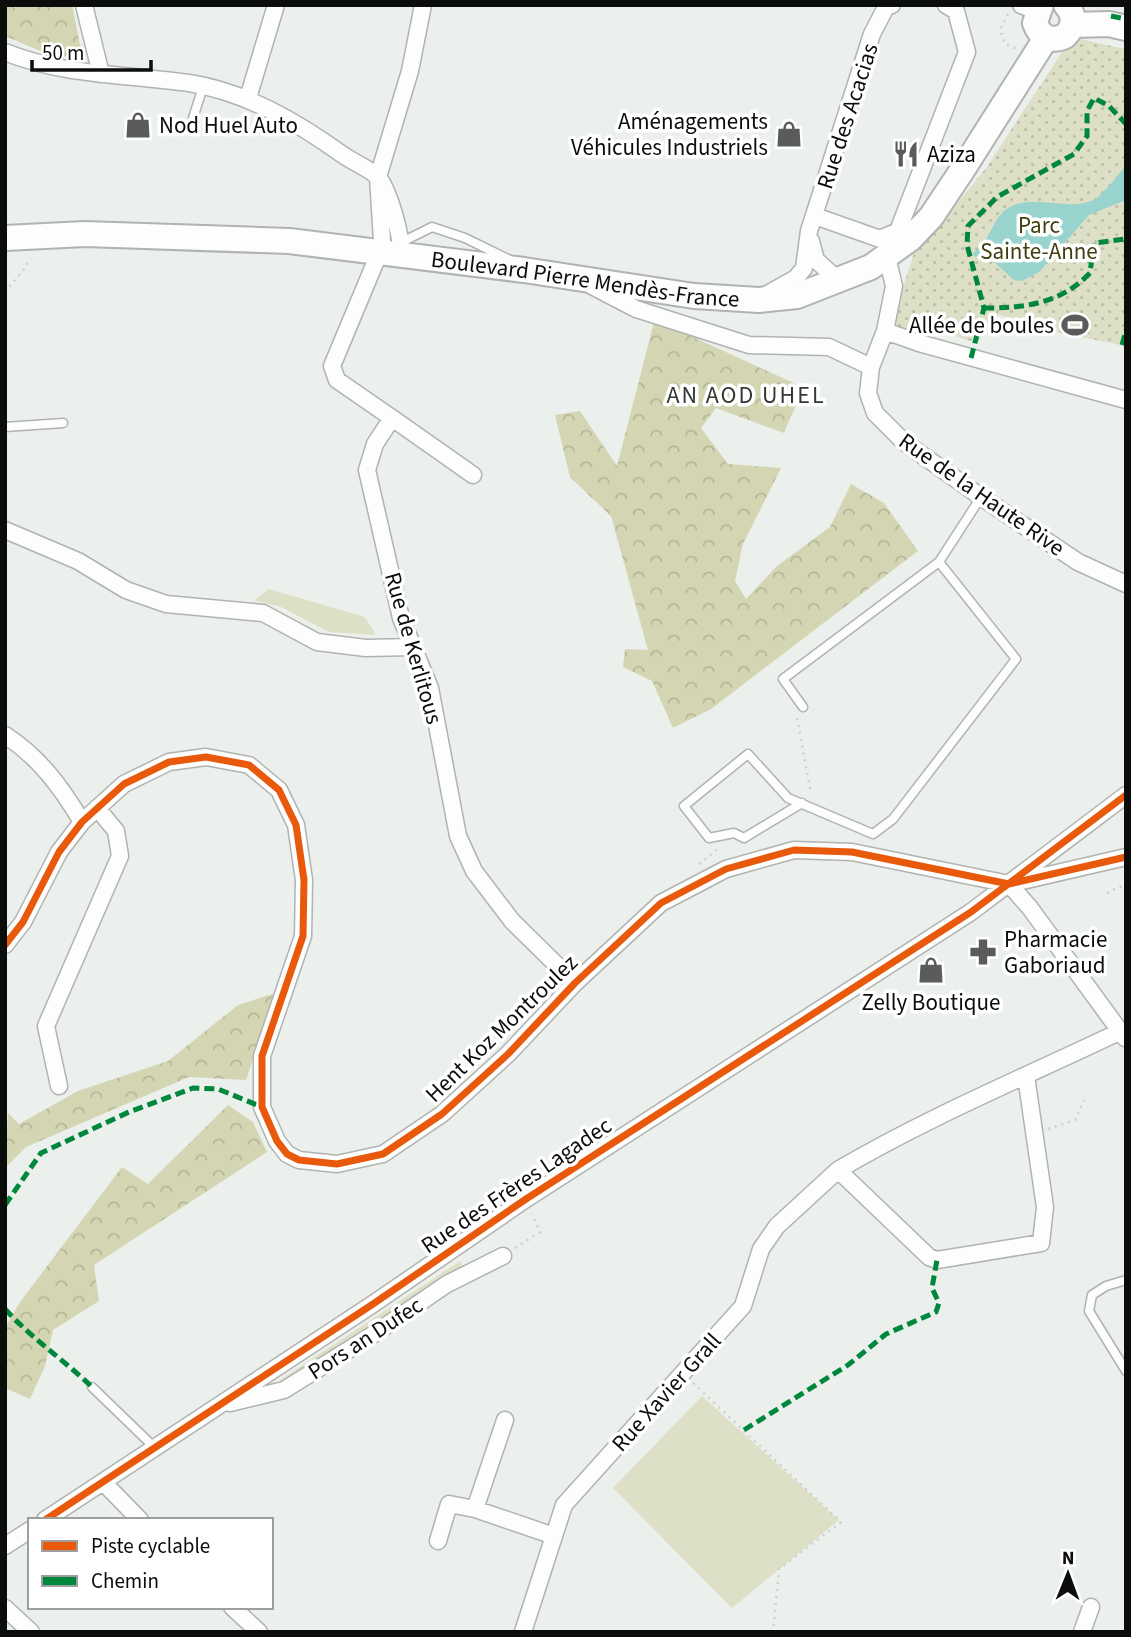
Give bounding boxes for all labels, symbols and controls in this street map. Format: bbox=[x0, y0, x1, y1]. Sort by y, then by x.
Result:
scale bar bbox=[32, 28, 150, 72]
text: 50 m bbox=[42, 38, 84, 68]
street label: Rue des Acacias bbox=[808, 39, 887, 193]
place label: Aménagements Véhicules Industriels bbox=[571, 105, 768, 164]
place label: Nod Huel Auto bbox=[159, 109, 298, 142]
shop icon: Nod Huel Auto bbox=[123, 110, 153, 140]
shop icon: Aménagements Véhicules Industriels bbox=[774, 119, 804, 149]
place label: Aziza bbox=[927, 138, 976, 171]
restaurant icon: Aziza bbox=[891, 139, 921, 169]
park label: Parc Sainte-Anne bbox=[980, 209, 1098, 268]
street label: Boulevard Pierre Mendès-France bbox=[429, 243, 740, 316]
place label: Allée de boules bbox=[909, 309, 1054, 342]
sports icon: Allée de boules bbox=[1060, 310, 1090, 340]
district label: AN AOD UHEL bbox=[666, 378, 826, 413]
street label: Rue de la Haute Rive bbox=[892, 425, 1071, 564]
street label: Rue de Kerlitous bbox=[376, 568, 451, 728]
place label: Pharmacie Gaboriaud bbox=[1004, 923, 1107, 982]
pharmacy icon: Pharmacie Gaboriaud bbox=[968, 937, 998, 967]
street label: Hent Koz Montroulez bbox=[418, 947, 585, 1110]
shop icon: Zelly Boutique bbox=[916, 955, 946, 985]
place label: Zelly Boutique bbox=[861, 986, 1001, 1019]
street label: Rue des Frères Lagadec bbox=[414, 1109, 618, 1262]
street label: Pors an Dufec bbox=[301, 1289, 429, 1388]
street label: Rue Xavier Grall bbox=[604, 1326, 729, 1459]
legend bbox=[28, 1518, 273, 1609]
text: Piste cyclable bbox=[91, 1531, 210, 1561]
north arrow bbox=[1033, 1539, 1103, 1609]
text: N bbox=[1062, 1545, 1075, 1572]
text: Chemin bbox=[91, 1566, 159, 1596]

